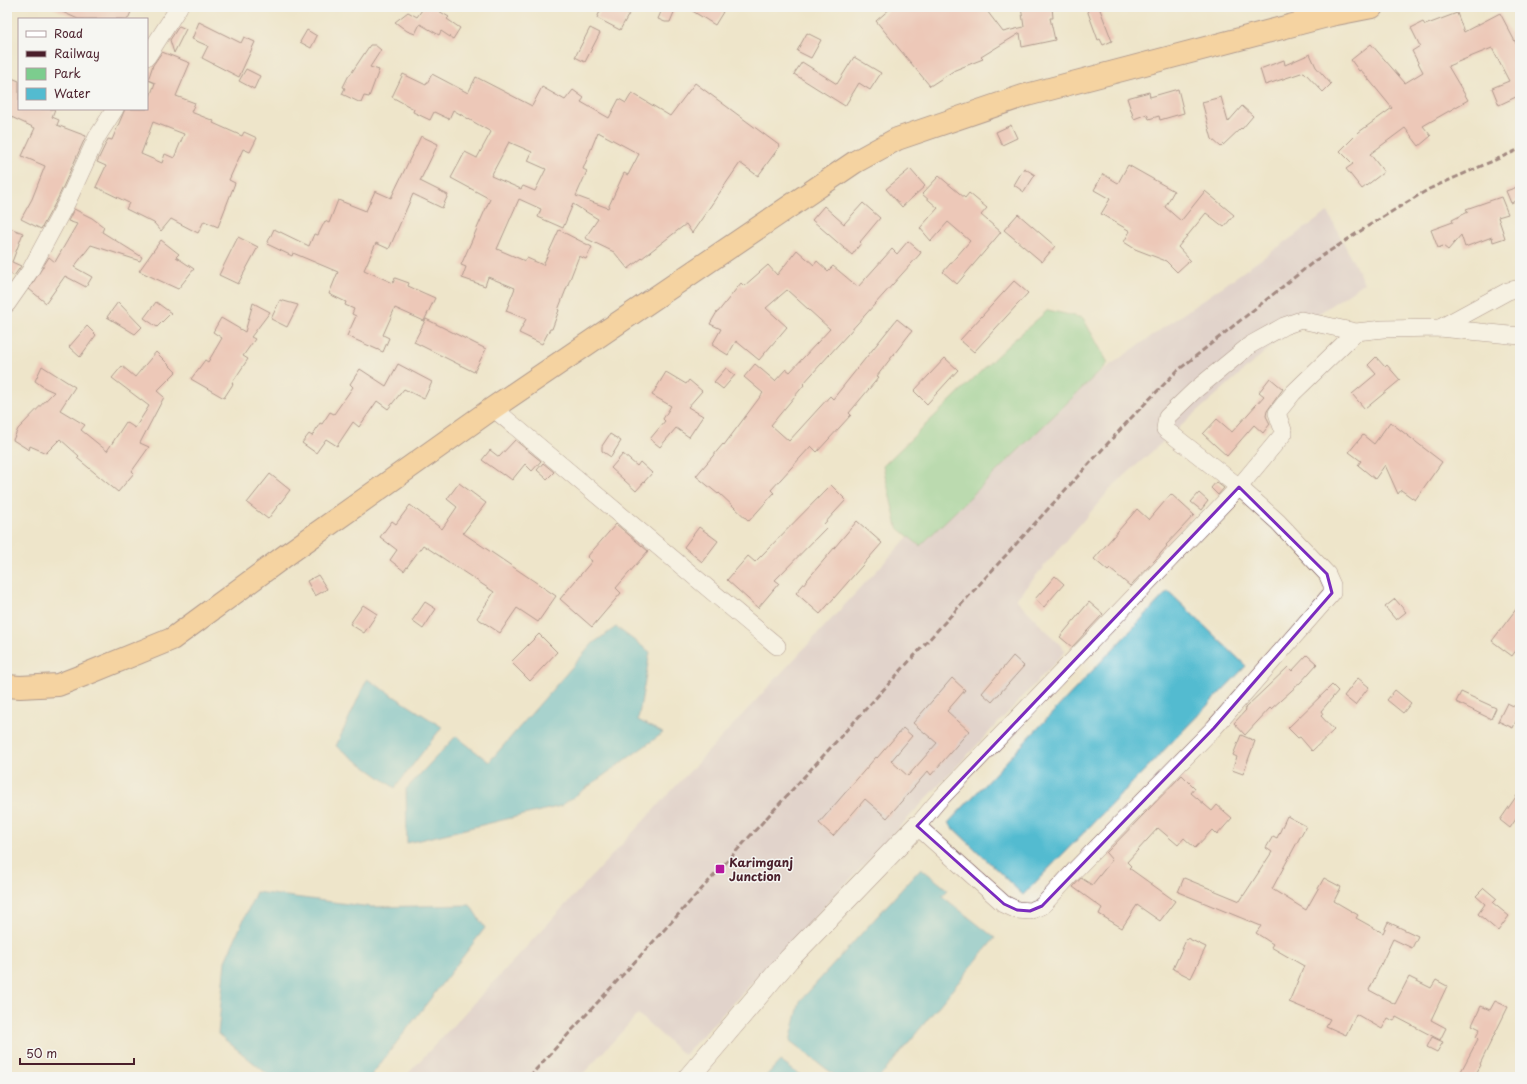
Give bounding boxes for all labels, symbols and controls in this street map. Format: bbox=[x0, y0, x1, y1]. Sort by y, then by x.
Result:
legend bbox=[18, 18, 148, 110]
text: Road bbox=[54, 24, 83, 42]
text: Railway bbox=[54, 44, 100, 62]
text: Park bbox=[54, 64, 81, 82]
text: Water bbox=[54, 84, 91, 102]
place label: Karimganj Junction bbox=[729, 853, 793, 885]
marker: Karimganj Junction bbox=[714, 863, 726, 875]
scale bar bbox=[20, 1040, 134, 1066]
text: 50 m bbox=[26, 1044, 57, 1062]

